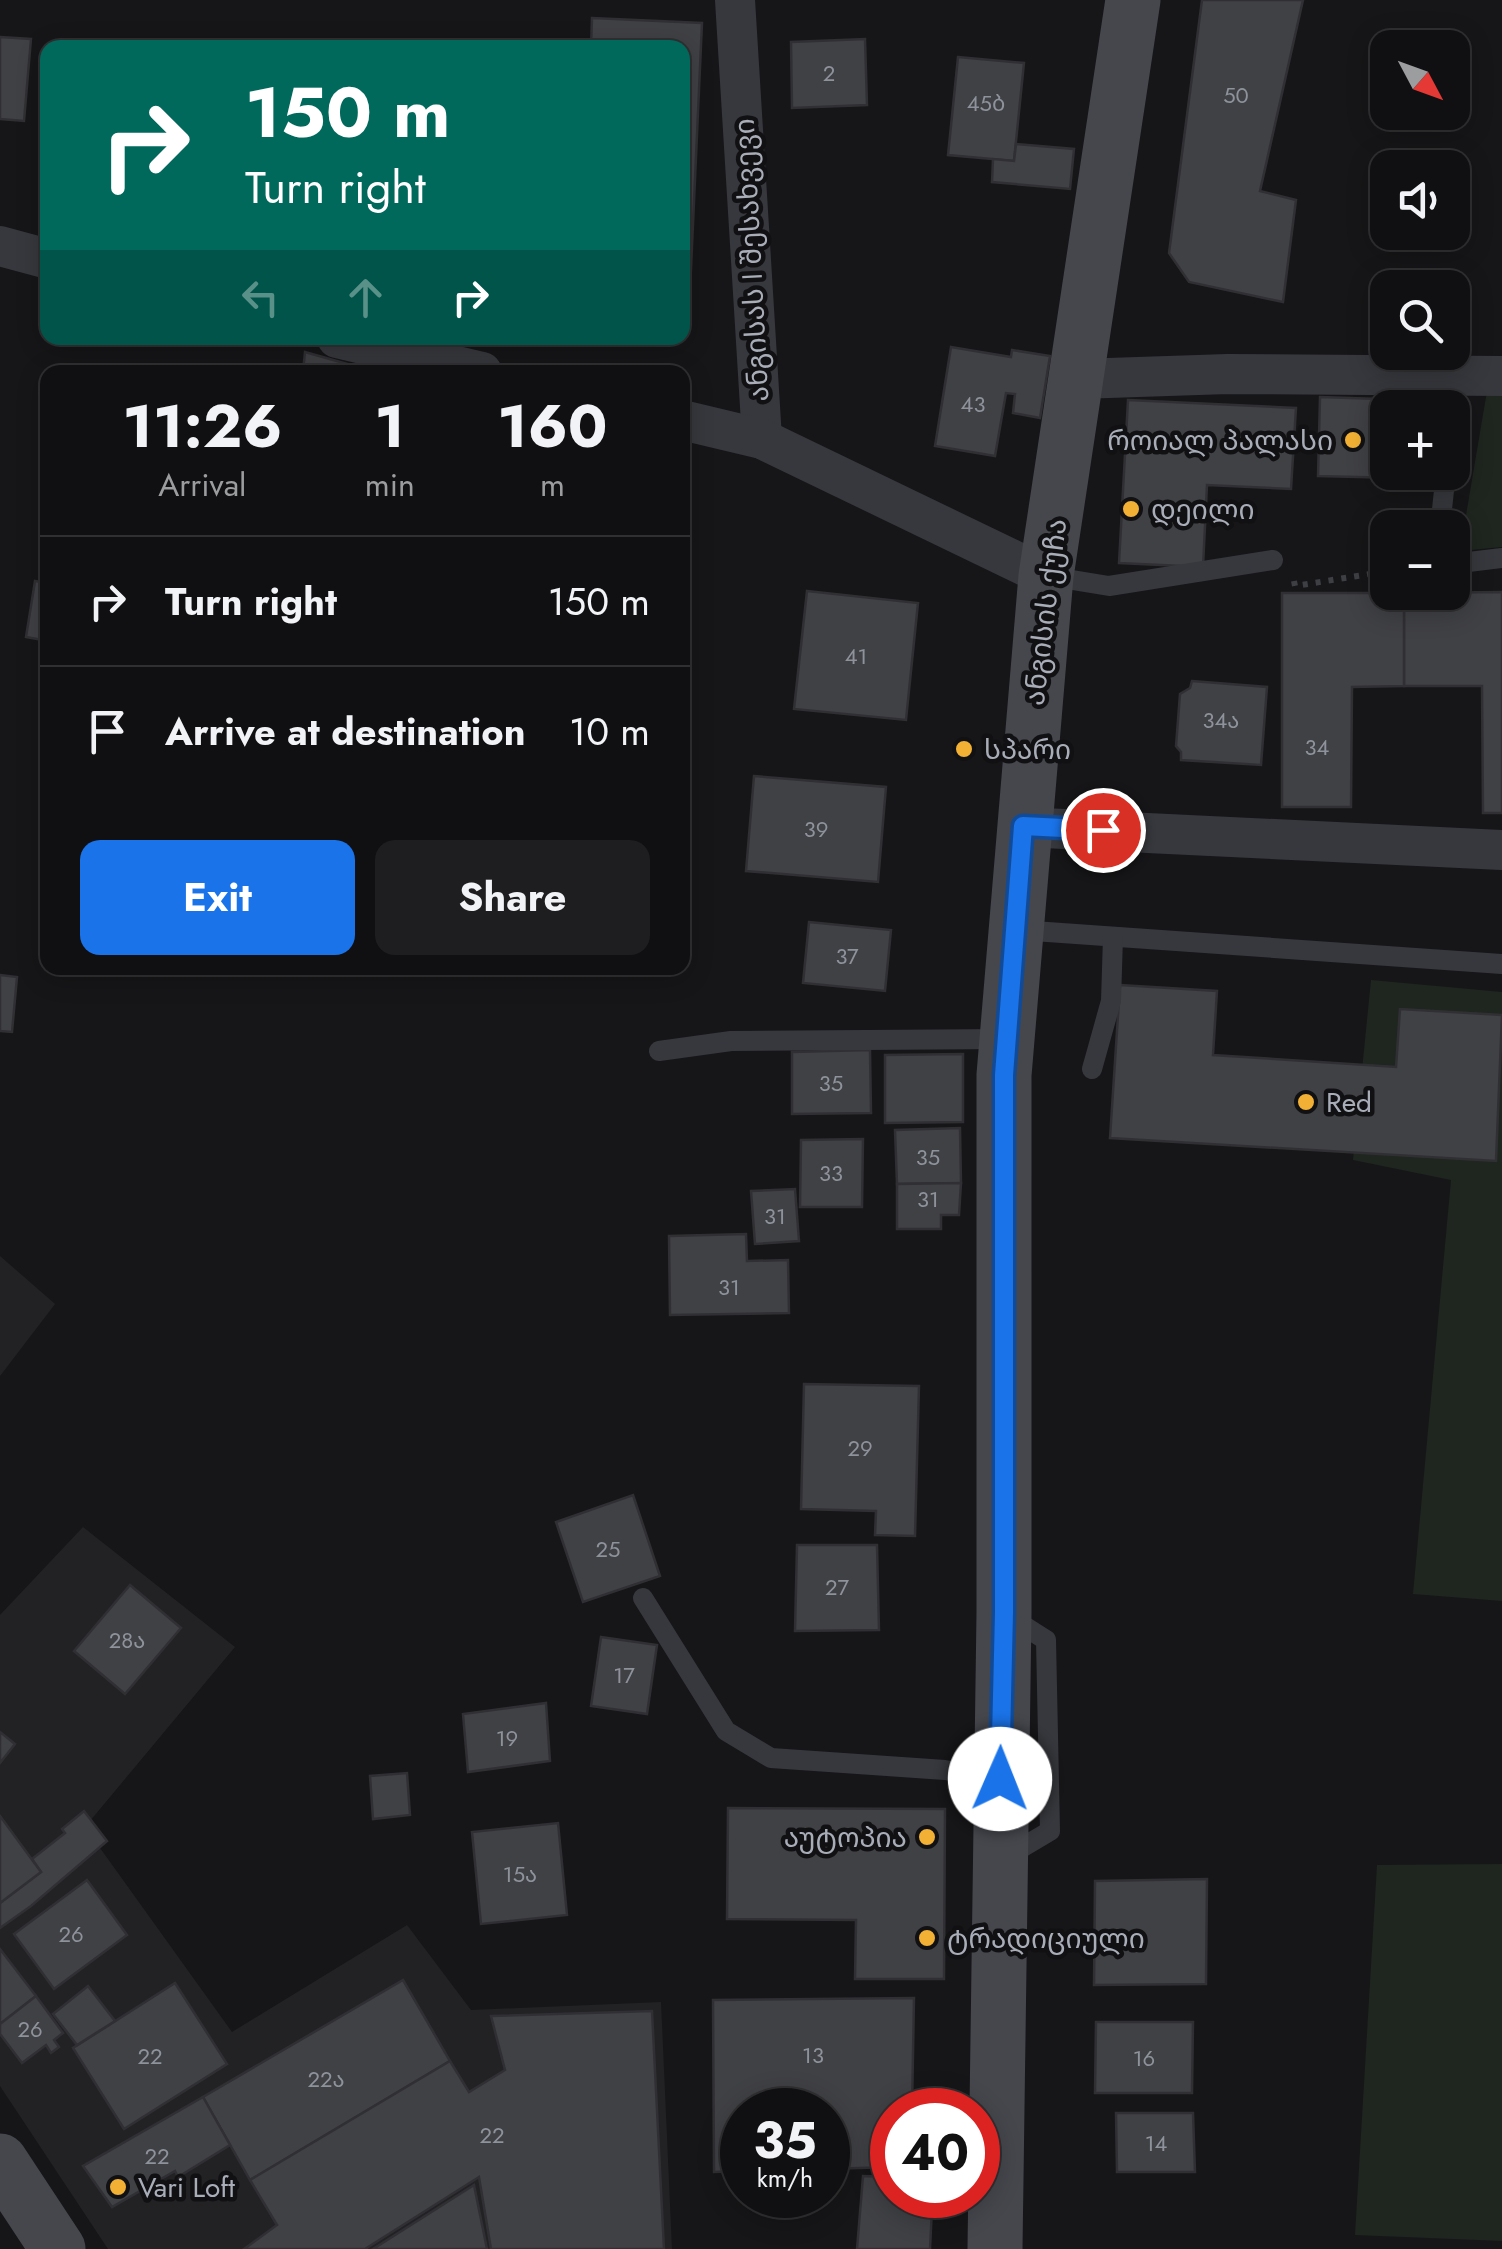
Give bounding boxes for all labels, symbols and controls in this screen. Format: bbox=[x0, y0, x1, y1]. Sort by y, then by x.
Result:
north arrow bbox=[1370, 30, 1470, 130]
map controls bbox=[1370, 30, 1470, 610]
house number: 2 bbox=[823, 57, 835, 89]
text: 150 m bbox=[245, 62, 451, 163]
house number: 50 bbox=[1223, 79, 1249, 111]
icon: right bbox=[80, 80, 210, 210]
house number: 45ბ bbox=[967, 87, 1005, 119]
street label: ანგისას I შესახვევი bbox=[724, 117, 779, 402]
button: sound bbox=[1370, 150, 1470, 250]
text: Turn right bbox=[245, 155, 426, 220]
icon: left bbox=[233, 270, 288, 325]
icon: ahead bbox=[338, 270, 393, 325]
icon: right bbox=[443, 270, 498, 325]
button: search bbox=[1370, 270, 1470, 370]
text: 11:26 bbox=[122, 383, 282, 470]
text: 1 bbox=[374, 383, 405, 470]
text: 160 bbox=[497, 383, 608, 470]
house number: 43 bbox=[961, 388, 985, 420]
button: + bbox=[1370, 390, 1470, 490]
place label: როიალ პალასი bbox=[1107, 420, 1333, 461]
marker: როიალ პალასი bbox=[1342, 429, 1364, 451]
text: Arrival bbox=[158, 462, 246, 508]
text: min bbox=[365, 462, 415, 508]
text: m bbox=[540, 462, 565, 508]
place label: დეილი bbox=[1151, 489, 1255, 530]
marker: დეილი bbox=[1120, 498, 1142, 520]
button: − bbox=[1370, 510, 1470, 610]
street label: ანგისის ქუჩა bbox=[1014, 516, 1077, 708]
icon: right bbox=[80, 574, 135, 629]
text: Turn right bbox=[165, 574, 337, 629]
text: 150 m bbox=[548, 574, 650, 629]
house number: 41 bbox=[845, 640, 867, 672]
icon: arrive bbox=[80, 704, 135, 759]
text: Arrive at destination bbox=[165, 704, 526, 759]
text: 10 m bbox=[569, 704, 650, 759]
house number: 34ა bbox=[1203, 704, 1239, 736]
place label: სპარი bbox=[984, 729, 1071, 770]
house number: 34 bbox=[1305, 731, 1330, 763]
marker: სპარი bbox=[953, 738, 975, 760]
pin bbox=[1061, 788, 1146, 873]
icon: arrive bbox=[1076, 803, 1131, 858]
house number: 39 bbox=[804, 813, 828, 845]
button: Exit bbox=[80, 840, 355, 955]
button: Share bbox=[375, 840, 650, 955]
house number: 37 bbox=[835, 940, 859, 972]
house number: 35 bbox=[819, 1067, 843, 1099]
place label: Red bbox=[1326, 1082, 1372, 1123]
marker: Red bbox=[1295, 1091, 1317, 1113]
house number: 35 bbox=[916, 1141, 940, 1173]
house number: 33 bbox=[819, 1157, 843, 1189]
house number: 31 bbox=[917, 1183, 939, 1215]
house number: 31 bbox=[764, 1200, 786, 1232]
house number: 31 bbox=[718, 1271, 740, 1303]
house number: 29 bbox=[847, 1432, 873, 1464]
house number: 25 bbox=[596, 1533, 620, 1565]
house number: 27 bbox=[825, 1571, 849, 1603]
house number: 28ა bbox=[109, 1624, 145, 1656]
house number: 17 bbox=[613, 1659, 635, 1691]
house number: 19 bbox=[496, 1722, 518, 1754]
position arrow bbox=[948, 1727, 1052, 1831]
place label: აუტოპია bbox=[784, 1817, 907, 1858]
marker: აუტოპია bbox=[916, 1826, 938, 1848]
house number: 15ა bbox=[503, 1858, 537, 1890]
house number: 26 bbox=[58, 1918, 84, 1950]
place label: ტრადიციული bbox=[947, 1918, 1145, 1959]
marker: ტრადიციული bbox=[916, 1927, 938, 1949]
house number: 26 bbox=[17, 2013, 43, 2045]
house number: 13 bbox=[802, 2039, 824, 2071]
house number: 22 bbox=[137, 2040, 163, 2072]
house number: 16 bbox=[1133, 2042, 1155, 2074]
house number: 22ა bbox=[307, 2063, 345, 2095]
speed limit sign: 40 bbox=[870, 2088, 1000, 2218]
text: 35 bbox=[753, 2104, 817, 2177]
house number: 22 bbox=[479, 2119, 505, 2151]
house number: 14 bbox=[1145, 2127, 1168, 2159]
house number: 22 bbox=[144, 2140, 170, 2172]
text: km/h bbox=[757, 2160, 813, 2196]
place label: Vari Loft bbox=[138, 2167, 235, 2208]
marker: Vari Loft bbox=[107, 2176, 129, 2198]

